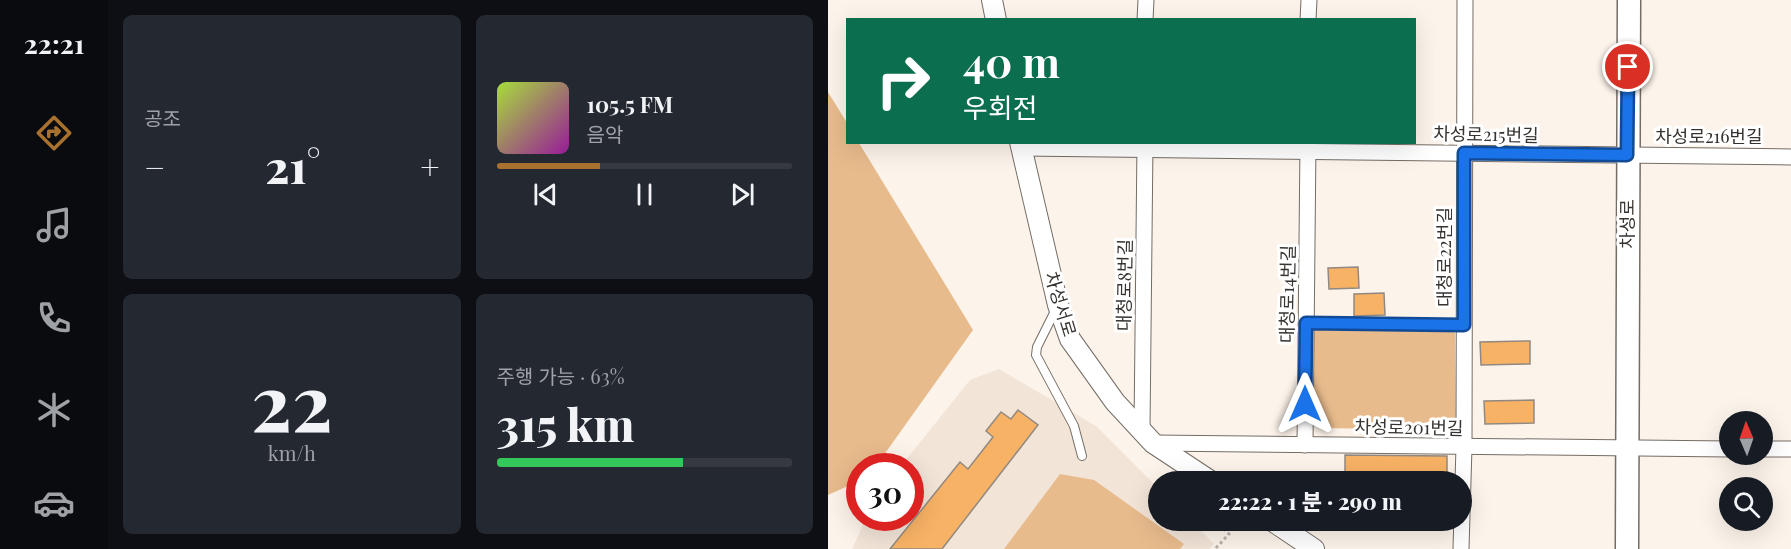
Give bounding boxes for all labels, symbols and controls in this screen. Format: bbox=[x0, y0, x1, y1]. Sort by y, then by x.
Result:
text: 22:21 bbox=[24, 25, 84, 61]
text: 40 m bbox=[963, 33, 1060, 89]
pin bbox=[1602, 41, 1653, 92]
icon: right bbox=[864, 42, 942, 120]
icon: arrive bbox=[1611, 50, 1644, 83]
text: 105.5 FM bbox=[587, 89, 673, 119]
text: 우회전 bbox=[963, 89, 1038, 125]
text: 공조 bbox=[144, 104, 181, 131]
icon: directions bbox=[33, 112, 75, 154]
text: 음악 bbox=[587, 120, 623, 147]
street label: 차성로215번길 bbox=[1433, 121, 1539, 147]
street label: 차성로216번길 bbox=[1655, 124, 1763, 148]
text: 21° bbox=[265, 135, 320, 195]
text: − bbox=[144, 144, 165, 188]
text: + bbox=[420, 144, 440, 188]
icon: previous bbox=[529, 178, 562, 211]
icon: pause bbox=[628, 178, 661, 211]
icon: next bbox=[726, 178, 759, 211]
street label: 차성로 bbox=[1615, 199, 1639, 249]
icon: music bbox=[33, 204, 75, 246]
street label: 대청로22번길 bbox=[1432, 207, 1456, 307]
street label: 대청로8번길 bbox=[1111, 239, 1137, 331]
street label: 대청로14번길 bbox=[1274, 245, 1300, 343]
street label: 차성서로 bbox=[1040, 269, 1082, 339]
icon: phone bbox=[33, 297, 75, 339]
text: 22 bbox=[251, 348, 333, 452]
text: 주행 가능 · 63% bbox=[497, 362, 625, 389]
position arrow bbox=[1273, 372, 1337, 436]
icon: climate bbox=[33, 389, 75, 431]
text: 315 km bbox=[497, 393, 634, 453]
north arrow bbox=[1719, 411, 1773, 465]
map controls bbox=[1719, 411, 1773, 531]
street label: 차성로201번길 bbox=[1354, 414, 1464, 440]
text: km/h bbox=[268, 439, 316, 466]
speed limit sign: 30 bbox=[846, 453, 924, 531]
button: search bbox=[1719, 477, 1773, 531]
icon: car bbox=[33, 482, 75, 524]
text: 22:22 · 1 분 · 290 m bbox=[1218, 486, 1402, 516]

